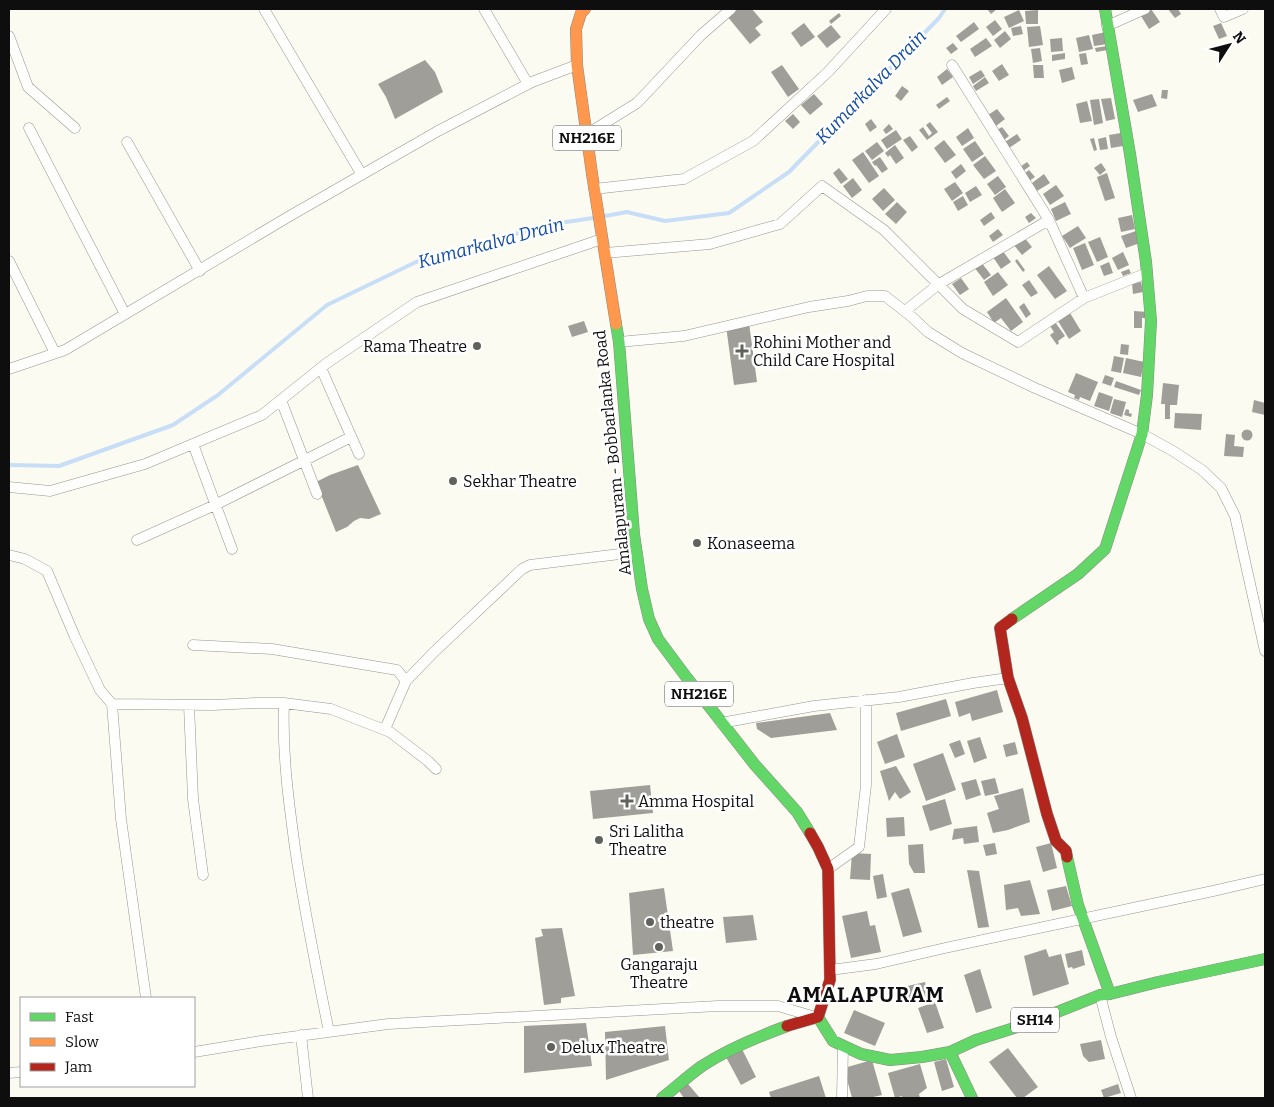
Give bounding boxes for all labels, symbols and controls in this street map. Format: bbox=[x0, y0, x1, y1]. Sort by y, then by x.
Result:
north arrow bbox=[1204, 20, 1254, 70]
water label: Kumarkalva Drain bbox=[811, 25, 931, 149]
text: N bbox=[1229, 28, 1249, 47]
road number: NH216E bbox=[553, 126, 621, 150]
water label: Kumarkalva Drain bbox=[416, 213, 566, 273]
street label: Amalapuram - Bobbarlanka Road bbox=[590, 329, 635, 577]
place label: Rohini Mother and Child Care Hospital bbox=[753, 333, 895, 370]
place label: Rama Theatre bbox=[363, 337, 467, 356]
marker: Rama Theatre bbox=[471, 340, 483, 352]
marker: Rohini Mother and Child Care Hospital bbox=[735, 344, 749, 358]
place label: Sekhar Theatre bbox=[463, 472, 577, 491]
marker: Sekhar Theatre bbox=[447, 475, 459, 487]
place label: Konaseema bbox=[707, 534, 795, 553]
marker: Konaseema bbox=[691, 537, 703, 549]
road number: NH216E bbox=[665, 682, 733, 706]
place label: Amma Hospital bbox=[638, 792, 755, 811]
marker: Amma Hospital bbox=[620, 794, 634, 808]
place label: Sri Lalitha Theatre bbox=[609, 822, 684, 859]
marker: Sri Lalitha Theatre bbox=[593, 834, 605, 846]
place label: theatre bbox=[660, 913, 714, 932]
marker: theatre bbox=[644, 916, 656, 928]
marker: Gangaraju Theatre bbox=[653, 941, 665, 953]
place label: Gangaraju Theatre bbox=[620, 955, 698, 992]
district label: AMALAPURAM bbox=[787, 982, 945, 1008]
legend bbox=[20, 997, 195, 1087]
text: Fast bbox=[65, 1008, 94, 1026]
road number: SH14 bbox=[1011, 1008, 1059, 1032]
text: Slow bbox=[65, 1033, 100, 1051]
place label: Delux Theatre bbox=[561, 1038, 666, 1057]
marker: Delux Theatre bbox=[545, 1041, 557, 1053]
text: Jam bbox=[64, 1058, 93, 1076]

